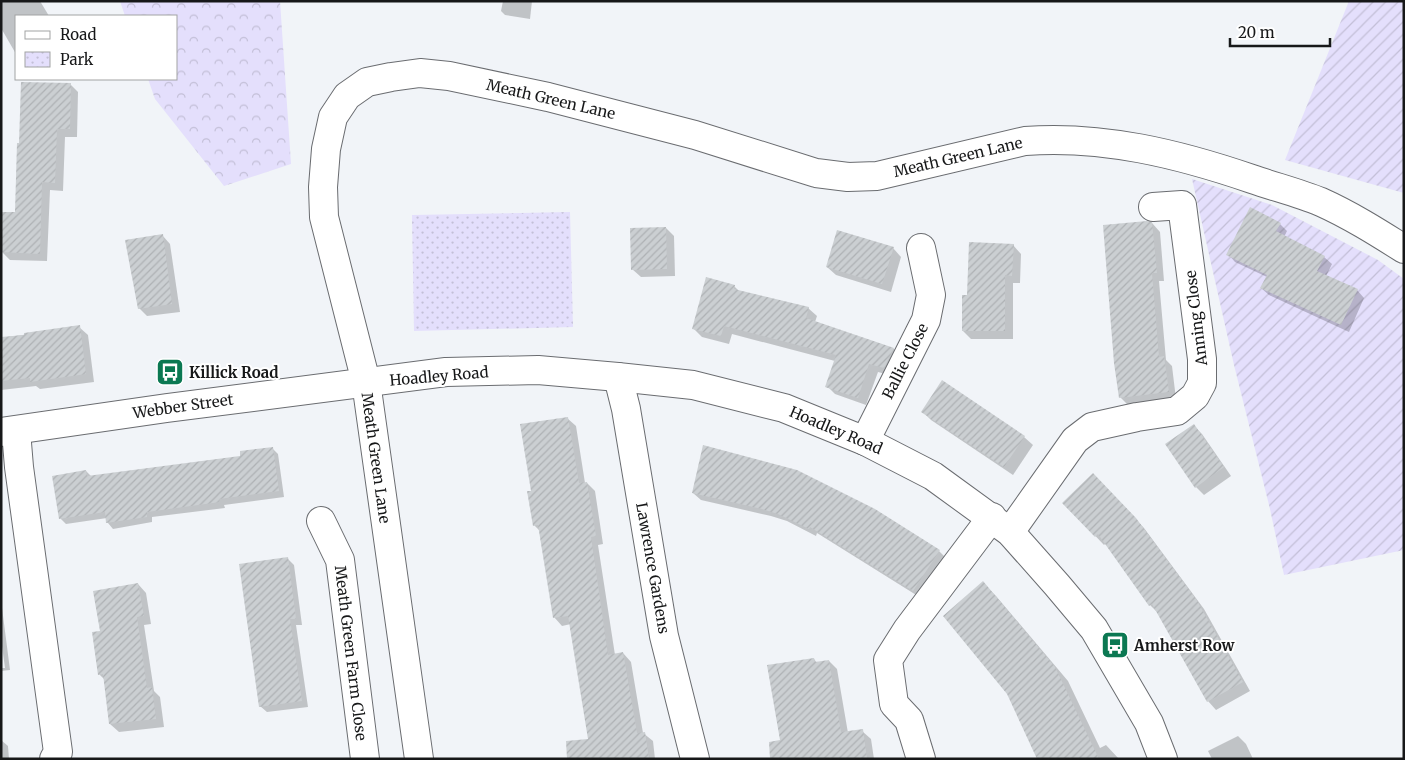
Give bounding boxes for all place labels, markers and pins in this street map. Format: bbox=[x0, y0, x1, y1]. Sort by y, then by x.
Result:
bus stop icon: Killick Road bbox=[155, 357, 185, 387]
place label: Killick Road bbox=[189, 363, 278, 382]
bus stop icon: Amherst Row bbox=[1100, 630, 1130, 660]
place label: Amherst Row bbox=[1133, 636, 1236, 655]

